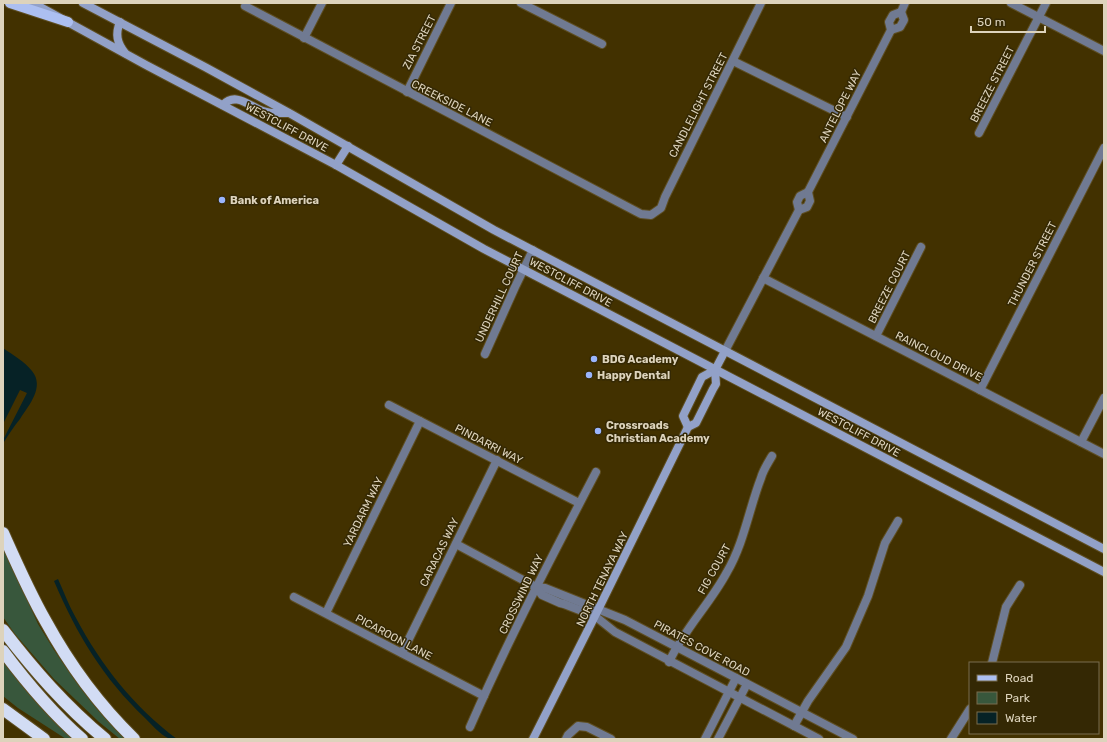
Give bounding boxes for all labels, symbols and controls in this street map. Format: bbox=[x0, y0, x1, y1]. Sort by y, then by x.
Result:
scale bar bbox=[971, 8, 1045, 34]
street label: ZIA STREET bbox=[400, 12, 439, 72]
text: 50 m bbox=[977, 15, 1005, 29]
street label: BREEZE STREET bbox=[968, 43, 1018, 125]
street label: CANDLELIGHT STREET bbox=[666, 50, 731, 160]
street label: ANTELOPE WAY bbox=[816, 68, 864, 145]
street label: CREEKSIDE LANE bbox=[409, 77, 495, 130]
street label: WESTCLIFF DRIVE bbox=[243, 100, 331, 155]
place label: Bank of America bbox=[230, 194, 319, 207]
marker: Bank of America bbox=[217, 195, 227, 205]
street label: THUNDER STREET bbox=[1005, 219, 1060, 309]
street label: BREEZE COURT bbox=[866, 248, 914, 326]
street label: UNDERHILL COURT bbox=[473, 249, 526, 345]
street label: WESTCLIFF DRIVE bbox=[527, 255, 615, 310]
street label: RAINCLOUD DRIVE bbox=[893, 329, 985, 384]
place label: BDG Academy bbox=[602, 353, 679, 366]
marker: BDG Academy bbox=[589, 354, 599, 364]
place label: Happy Dental bbox=[597, 369, 670, 382]
marker: Happy Dental bbox=[584, 370, 594, 380]
street label: WESTCLIFF DRIVE bbox=[815, 405, 903, 460]
place label: Crossroads Christian Academy bbox=[606, 419, 710, 445]
street label: PINDARRI WAY bbox=[453, 422, 525, 467]
marker: Crossroads Christian Academy bbox=[593, 426, 603, 436]
street label: YARDARM WAY bbox=[341, 475, 386, 549]
street label: CARACAS WAY bbox=[417, 516, 462, 589]
street label: NORTH TENAYA WAY bbox=[574, 530, 631, 629]
street label: FIG COURT bbox=[695, 541, 734, 597]
street label: CROSSWIND WAY bbox=[496, 552, 546, 636]
street label: PICAROON LANE bbox=[353, 612, 435, 663]
street label: PIRATES COVE ROAD bbox=[651, 618, 752, 679]
legend bbox=[969, 662, 1099, 734]
text: Road bbox=[1005, 671, 1033, 685]
text: Park bbox=[1005, 691, 1031, 705]
text: Water bbox=[1005, 711, 1037, 725]

